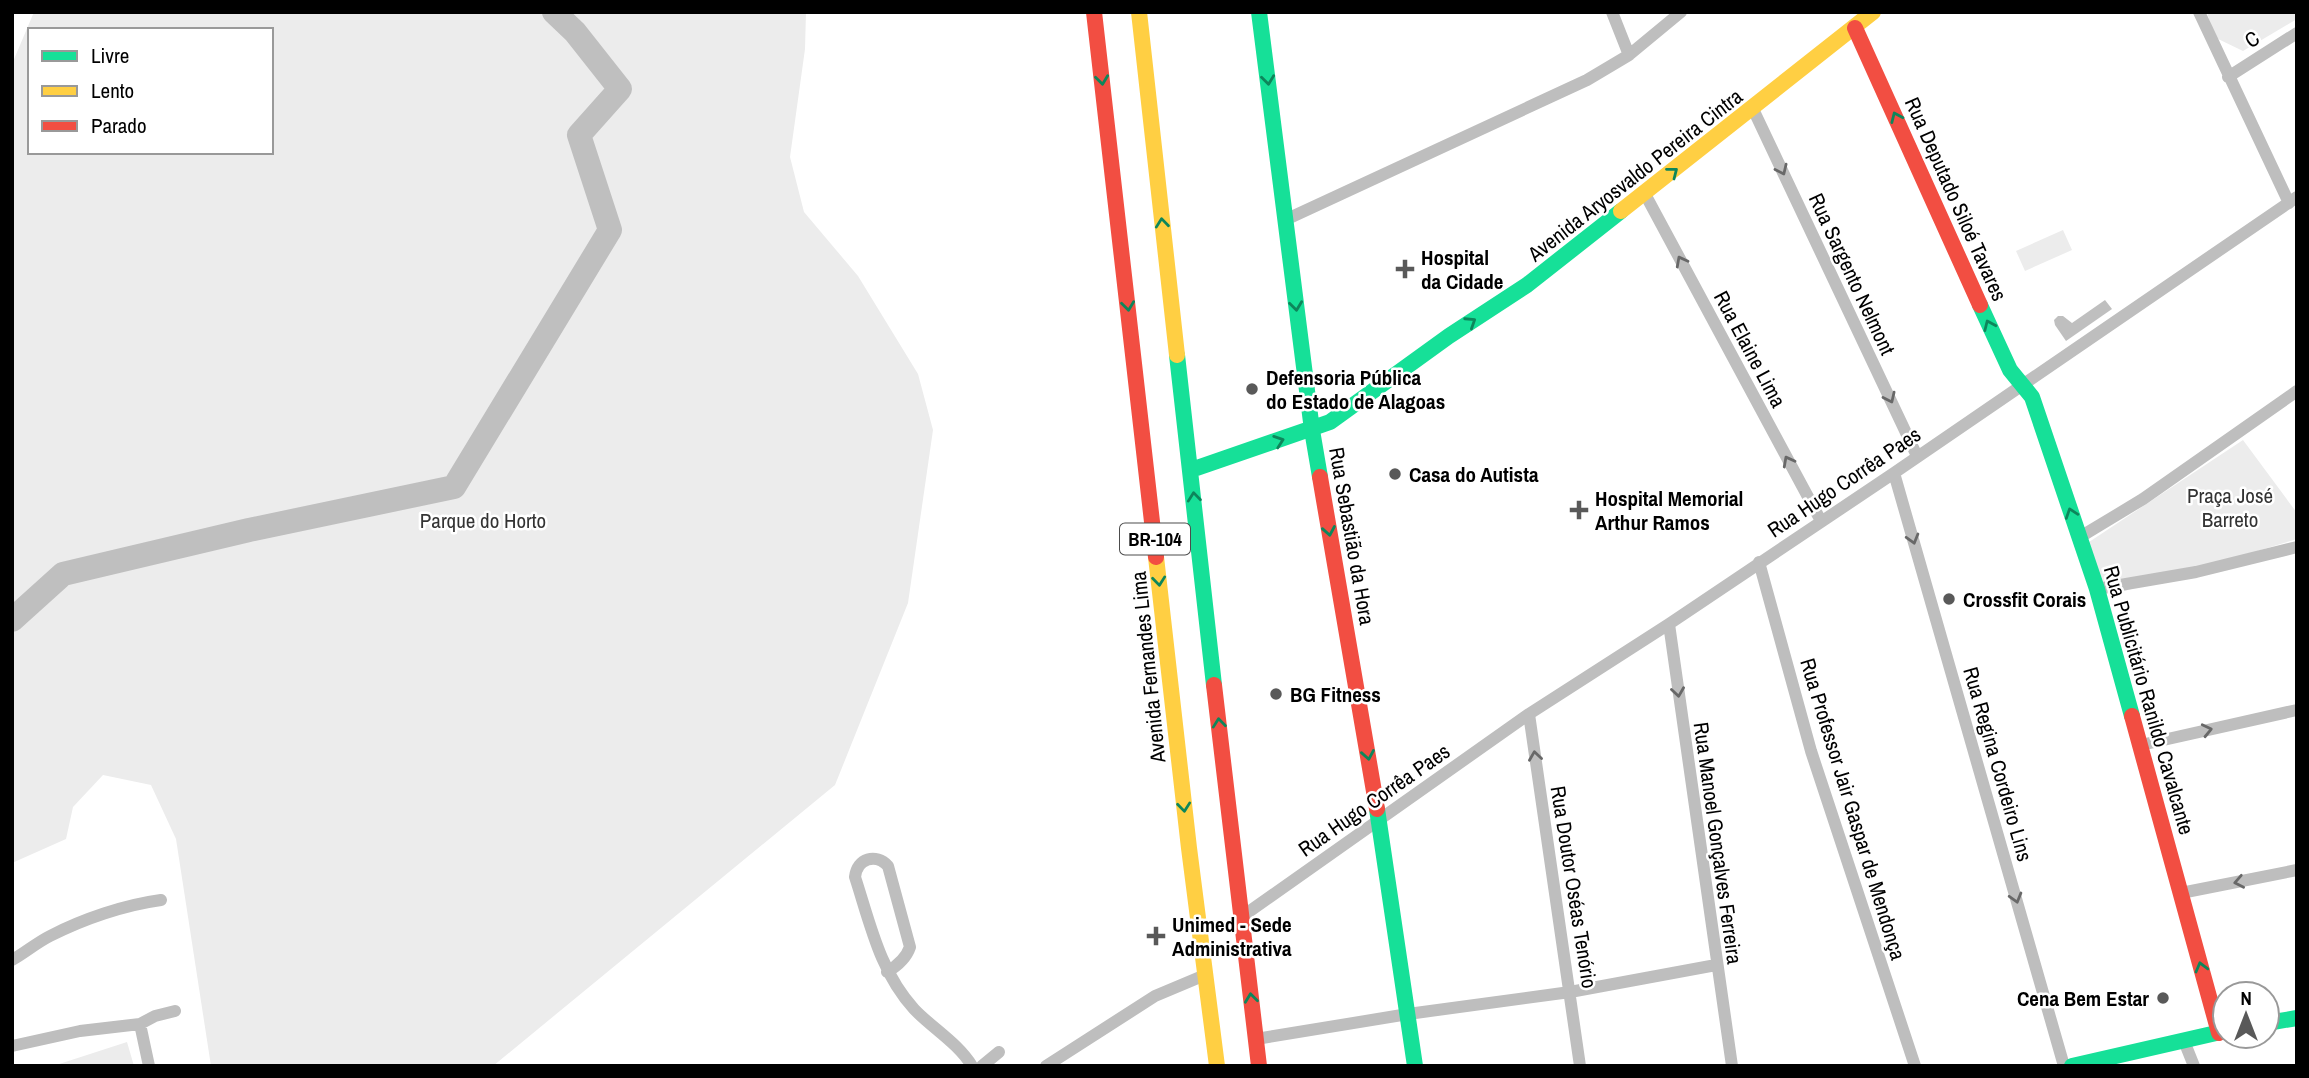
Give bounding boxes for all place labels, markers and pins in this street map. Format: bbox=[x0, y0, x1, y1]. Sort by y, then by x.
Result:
place label: Hospital da Cidade bbox=[1421, 243, 1503, 296]
marker: Hospital da Cidade bbox=[1395, 259, 1415, 279]
place label: Defensoria Pública do Estado de Alagoas bbox=[1266, 363, 1445, 416]
marker: Defensoria Pública do Estado de Alagoas bbox=[1244, 381, 1260, 397]
place label: Casa do Autista bbox=[1409, 460, 1539, 489]
marker: Casa do Autista bbox=[1387, 466, 1403, 482]
place label: Hospital Memorial Arthur Ramos bbox=[1595, 484, 1743, 537]
marker: Hospital Memorial Arthur Ramos bbox=[1569, 500, 1589, 520]
place label: Crossfit Corais bbox=[1963, 585, 2086, 614]
marker: Crossfit Corais bbox=[1941, 591, 1957, 607]
place label: BG Fitness bbox=[1290, 680, 1381, 709]
marker: BG Fitness bbox=[1268, 686, 1284, 702]
place label: Unimed - Sede Administrativa bbox=[1172, 910, 1292, 963]
marker: Unimed - Sede Administrativa bbox=[1146, 926, 1166, 946]
place label: Cena Bem Estar bbox=[2017, 984, 2149, 1013]
marker: Cena Bem Estar bbox=[2155, 990, 2171, 1006]

